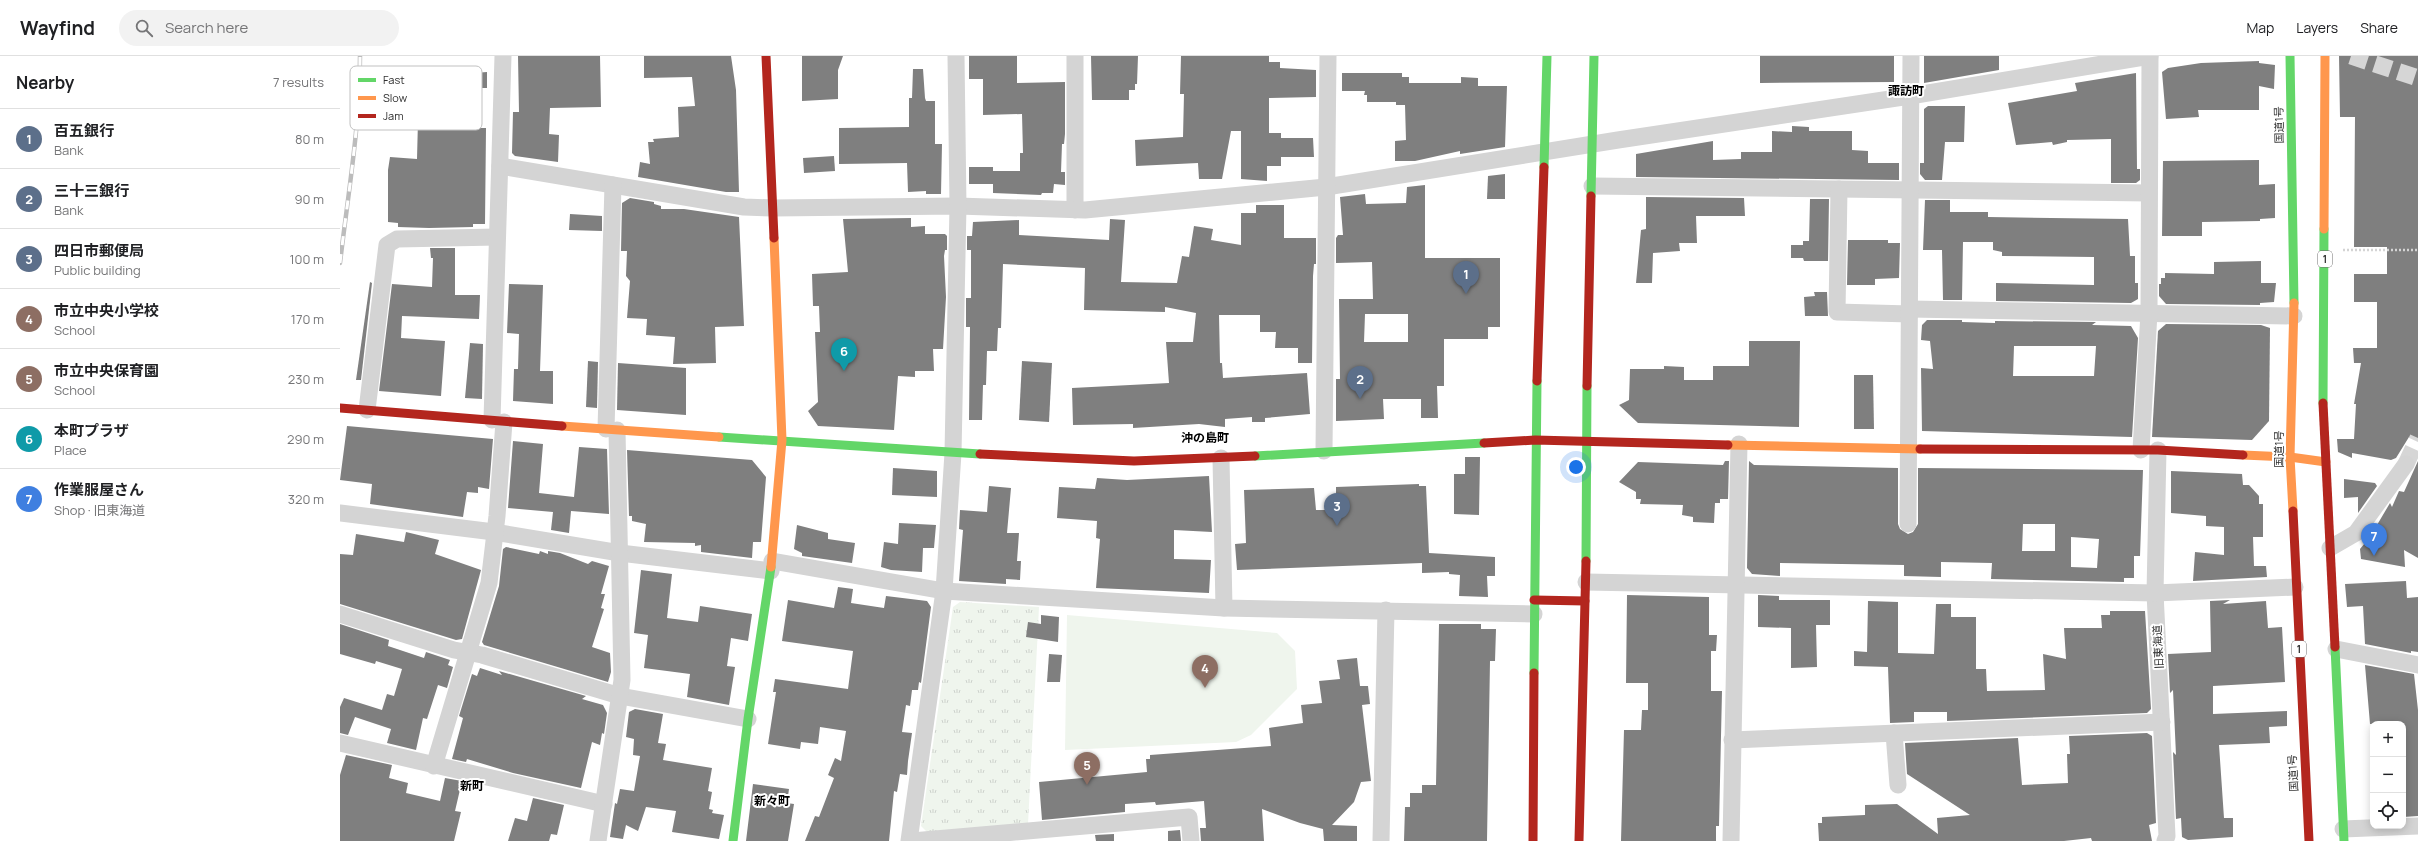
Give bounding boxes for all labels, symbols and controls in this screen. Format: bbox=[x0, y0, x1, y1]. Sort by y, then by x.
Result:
search box bbox=[119, 10, 399, 46]
text: Wayfind bbox=[20, 15, 95, 41]
icon: search bbox=[133, 17, 155, 39]
text: Search here bbox=[165, 17, 248, 38]
text: Map bbox=[2246, 18, 2274, 37]
text: Layers bbox=[2296, 18, 2338, 37]
text: Share bbox=[2360, 18, 2398, 37]
legend bbox=[350, 66, 482, 130]
text: Nearby bbox=[16, 71, 74, 94]
text: Fast bbox=[383, 72, 405, 87]
text: 7 results bbox=[273, 73, 324, 91]
district label: 諏訪町 bbox=[1888, 82, 1924, 99]
text: Slow bbox=[383, 90, 408, 105]
street label: 国道1号 bbox=[2271, 106, 2286, 144]
text: Jam bbox=[383, 108, 404, 123]
text: 百五銀行 bbox=[54, 120, 114, 141]
text: 1 bbox=[26, 130, 32, 148]
text: 80 m bbox=[295, 130, 324, 148]
text: Bank bbox=[54, 141, 83, 159]
text: 三十三銀行 bbox=[54, 180, 129, 201]
text: 2 bbox=[25, 190, 33, 208]
text: 90 m bbox=[294, 190, 324, 208]
text: Bank bbox=[54, 201, 83, 219]
text: 四日市郵便局 bbox=[54, 240, 144, 261]
text: 3 bbox=[25, 250, 33, 268]
text: 100 m bbox=[289, 250, 324, 268]
road number: 1 bbox=[2318, 251, 2332, 267]
text: Public building bbox=[54, 261, 141, 279]
pin: 1 bbox=[1453, 261, 1479, 294]
text: 市立中央小学校 bbox=[54, 300, 159, 321]
text: 4 bbox=[25, 310, 33, 328]
text: 170 m bbox=[291, 310, 324, 328]
text: School bbox=[54, 321, 95, 339]
pin: 6 bbox=[831, 338, 857, 371]
text: 市立中央保育園 bbox=[54, 360, 159, 381]
pin: 2 bbox=[1347, 366, 1373, 399]
text: 5 bbox=[25, 370, 33, 388]
text: 230 m bbox=[288, 370, 324, 388]
text: School bbox=[54, 381, 95, 399]
text: 本町プラザ bbox=[54, 420, 129, 441]
district label: 沖の島町 bbox=[1181, 429, 1229, 446]
text: 6 bbox=[25, 430, 33, 448]
text: 290 m bbox=[287, 430, 324, 448]
street label: 国道1号 bbox=[2271, 430, 2286, 468]
text: Place bbox=[54, 441, 87, 459]
your location bbox=[1566, 457, 1586, 477]
text: 作業服屋さん bbox=[54, 479, 144, 500]
text: 7 bbox=[26, 490, 32, 508]
text: 320 m bbox=[288, 490, 324, 508]
pin: 3 bbox=[1324, 493, 1350, 526]
text: Shop · 旧東海道 bbox=[54, 501, 145, 519]
pin: 7 bbox=[2361, 523, 2387, 556]
street label: 旧東海道 bbox=[2149, 625, 2166, 669]
road number: 1 bbox=[2292, 641, 2306, 657]
pin: 4 bbox=[1192, 655, 1218, 688]
map controls bbox=[2370, 721, 2406, 829]
button: + bbox=[2370, 721, 2406, 757]
pin: 5 bbox=[1074, 752, 1100, 785]
street label: 国道1号 bbox=[2284, 754, 2301, 792]
button: − bbox=[2370, 757, 2406, 793]
district label: 新町 bbox=[460, 777, 484, 794]
district label: 新々町 bbox=[754, 792, 790, 809]
button: locate bbox=[2370, 793, 2406, 829]

